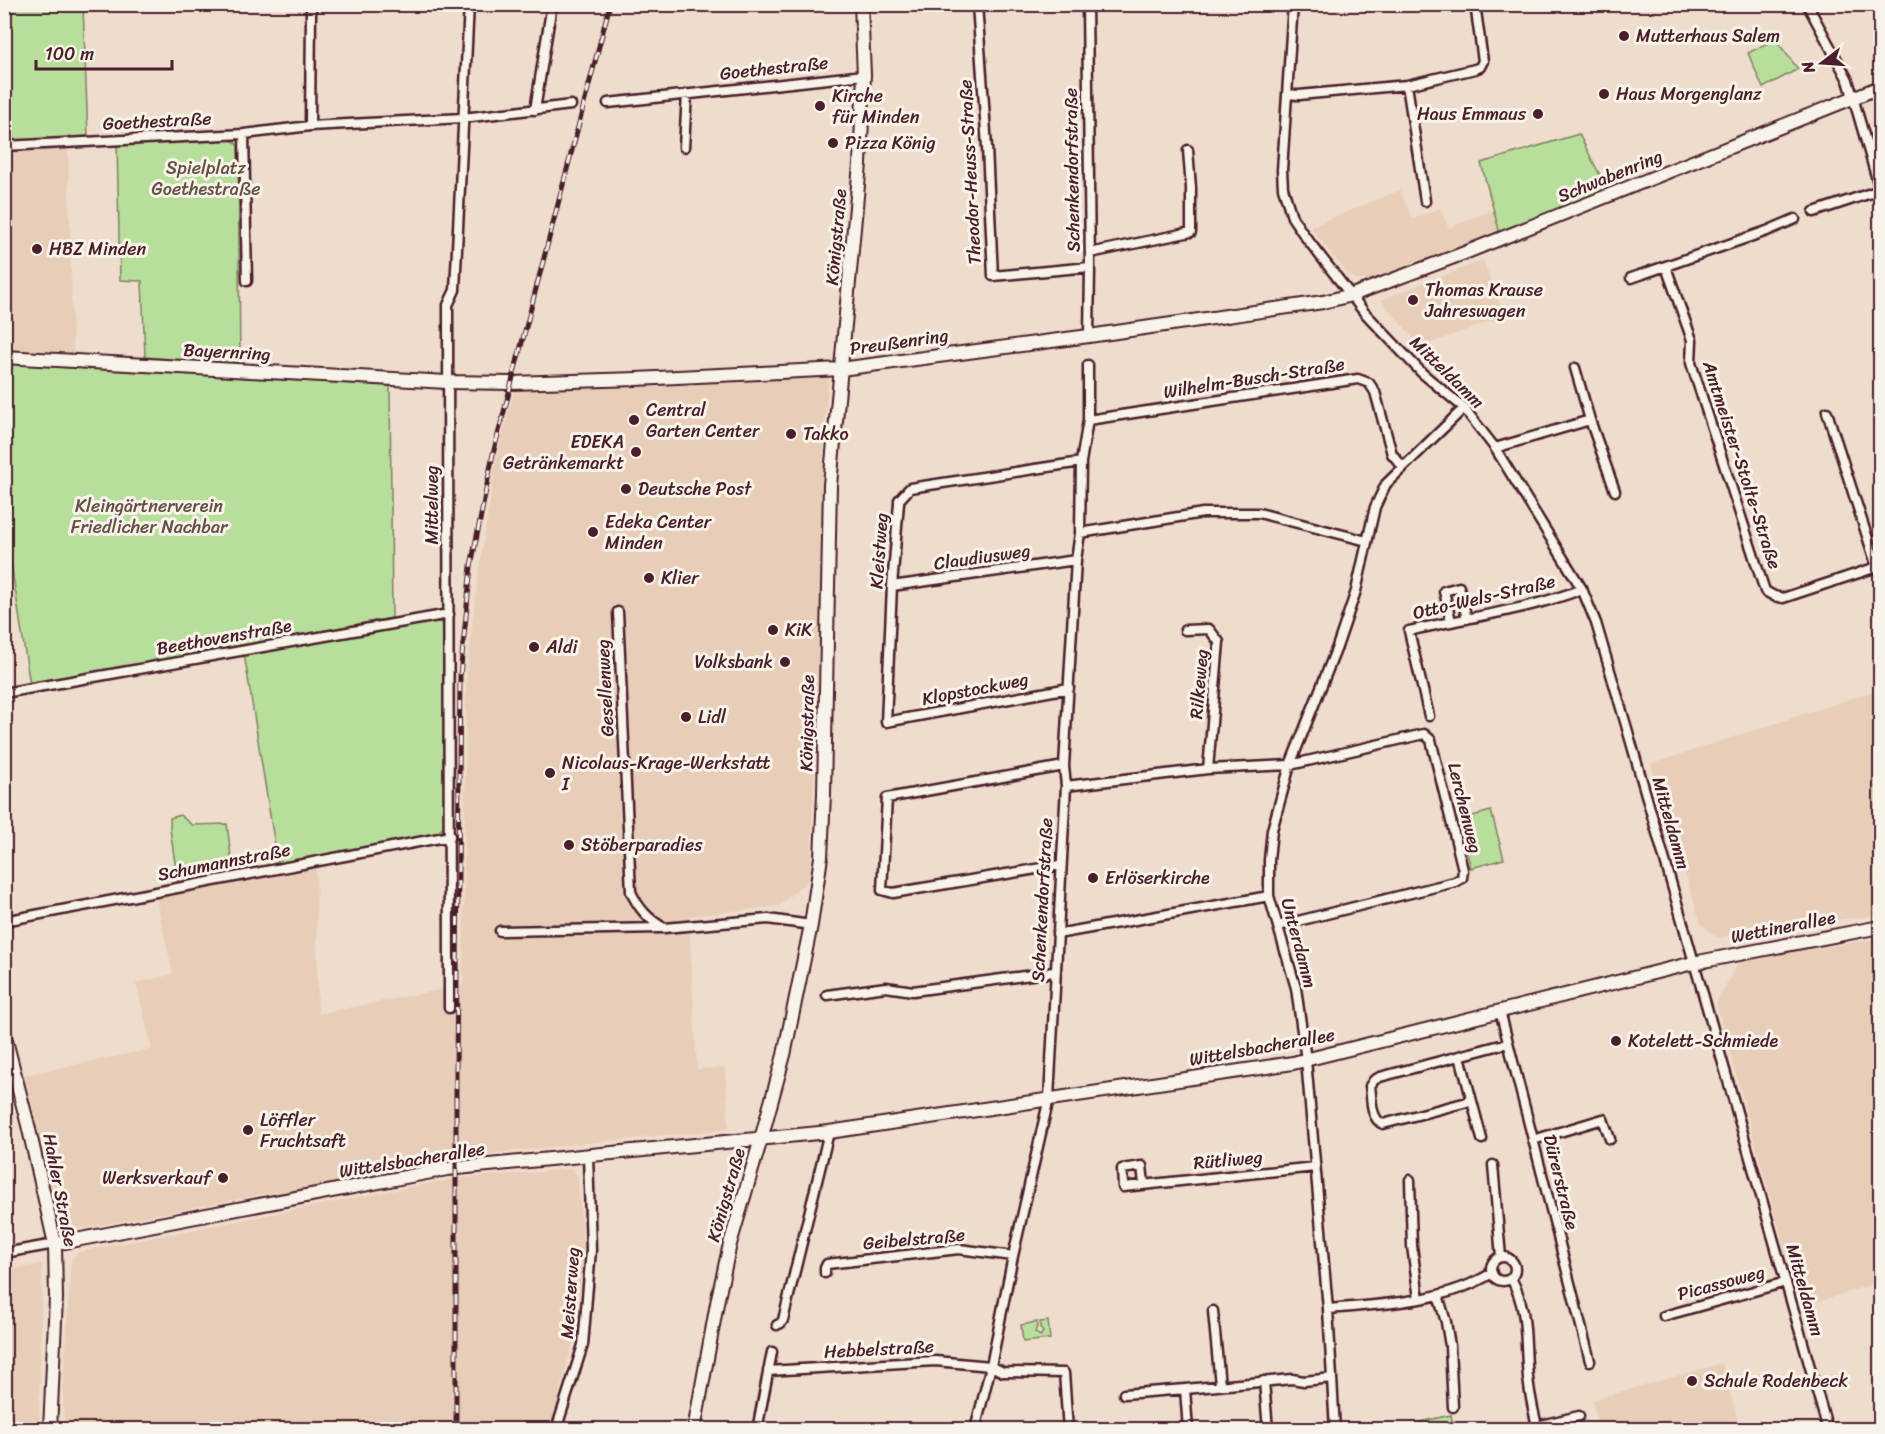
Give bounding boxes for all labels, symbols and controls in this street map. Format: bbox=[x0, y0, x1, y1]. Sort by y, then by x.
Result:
place label: Mutterhaus Salem bbox=[1636, 20, 1780, 52]
marker: Mutterhaus Salem bbox=[1617, 29, 1631, 43]
scale bar bbox=[36, 33, 172, 71]
north arrow bbox=[1792, 33, 1852, 93]
text: 100 m bbox=[45, 38, 94, 70]
street label: Goethestraße bbox=[718, 46, 830, 90]
text: N bbox=[1792, 57, 1824, 78]
place label: Haus Morgenglanz bbox=[1616, 78, 1762, 110]
street label: Theodor-Heuss-Straße bbox=[949, 79, 991, 265]
place label: Kirche für Minden bbox=[832, 80, 920, 133]
marker: Haus Morgenglanz bbox=[1597, 87, 1611, 101]
street label: Schenkendorfstraße bbox=[1055, 88, 1089, 252]
place label: Haus Emmaus bbox=[1417, 98, 1527, 130]
marker: Kirche für Minden bbox=[813, 99, 827, 113]
street label: Goethestraße bbox=[102, 102, 212, 140]
marker: Haus Emmaus bbox=[1531, 107, 1545, 121]
place label: Pizza König bbox=[845, 127, 936, 159]
marker: Pizza König bbox=[826, 136, 840, 150]
street label: Schwabenring bbox=[1552, 140, 1668, 212]
park label: Spielplatz Goethestraße bbox=[152, 152, 260, 205]
street label: Königstraße bbox=[816, 187, 856, 287]
place label: HBZ Minden bbox=[49, 233, 146, 265]
marker: HBZ Minden bbox=[30, 242, 44, 256]
place label: Thomas Krause Jahreswagen bbox=[1424, 274, 1543, 327]
marker: Thomas Krause Jahreswagen bbox=[1406, 293, 1420, 307]
street label: Preußenring bbox=[848, 319, 950, 365]
street label: Mitteldamm bbox=[1402, 327, 1492, 417]
street label: Bayernring bbox=[183, 334, 271, 370]
street label: Wilhelm-Busch-Straße bbox=[1161, 348, 1347, 408]
street label: Amtmeister-Stolte-Straße bbox=[1693, 356, 1791, 573]
place label: Central Garten Center bbox=[646, 394, 761, 447]
marker: Central Garten Center bbox=[627, 413, 641, 427]
place label: Takko bbox=[803, 418, 849, 450]
place label: EDEKA Getränkemarkt bbox=[503, 426, 624, 479]
marker: Takko bbox=[784, 427, 798, 441]
marker: EDEKA Getränkemarkt bbox=[629, 445, 643, 459]
street label: Mittelweg bbox=[416, 465, 448, 545]
place label: Deutsche Post bbox=[638, 473, 752, 505]
marker: Deutsche Post bbox=[619, 482, 633, 496]
park label: Kleingärtnerverein Friedlicher Nachbar bbox=[71, 490, 229, 543]
place label: Edeka Center Minden bbox=[605, 506, 713, 559]
street label: Kleistweg bbox=[860, 512, 898, 590]
marker: Edeka Center Minden bbox=[586, 525, 600, 539]
street label: Claudiusweg bbox=[932, 534, 1032, 580]
place label: Klier bbox=[661, 562, 700, 594]
street label: Otto-Wels-Straße bbox=[1409, 565, 1559, 629]
marker: Klier bbox=[642, 571, 656, 585]
street label: Beethovenstraße bbox=[154, 609, 294, 665]
place label: KiK bbox=[785, 614, 813, 646]
marker: KiK bbox=[766, 623, 780, 637]
place label: Aldi bbox=[545, 631, 578, 663]
street label: Gesellenweg bbox=[586, 639, 624, 737]
marker: Aldi bbox=[527, 640, 541, 654]
place label: Volksbank bbox=[694, 646, 773, 678]
street label: Rilkeweg bbox=[1180, 648, 1218, 720]
marker: Volksbank bbox=[778, 655, 792, 669]
street label: Klopstockweg bbox=[919, 663, 1031, 715]
street label: Königstraße bbox=[790, 674, 824, 772]
place label: Lidl bbox=[698, 701, 727, 733]
marker: Lidl bbox=[679, 710, 693, 724]
place label: Nicolaus-Krage-Werkstatt I bbox=[561, 747, 770, 800]
street label: Lerchenweg bbox=[1438, 759, 1492, 857]
marker: Nicolaus-Krage-Werkstatt I bbox=[543, 766, 557, 780]
street label: Mitteldamm bbox=[1643, 773, 1700, 873]
street label: Schenkendorfstraße bbox=[1022, 817, 1062, 983]
place label: Stöberparadies bbox=[581, 829, 703, 861]
street label: Schumannstraße bbox=[155, 833, 293, 891]
marker: Stöberparadies bbox=[562, 838, 576, 852]
place label: Erlöserkirche bbox=[1105, 862, 1210, 894]
marker: Erlöserkirche bbox=[1086, 871, 1100, 885]
street label: Unterdamm bbox=[1272, 894, 1326, 992]
street label: Wettinerallee bbox=[1728, 901, 1838, 953]
street label: Wittelsbacherallee bbox=[1187, 1018, 1337, 1076]
place label: Kotelett-Schmiede bbox=[1628, 1025, 1778, 1057]
marker: Kotelett-Schmiede bbox=[1609, 1034, 1623, 1048]
place label: Löffler Fruchtsaft bbox=[260, 1104, 346, 1157]
marker: Löffler Fruchtsaft bbox=[241, 1123, 255, 1137]
street label: Hahler Straße bbox=[33, 1131, 87, 1249]
street label: Dürerstraße bbox=[1534, 1131, 1588, 1233]
street label: Wittelsbacherallee bbox=[337, 1133, 487, 1187]
street label: Rütliweg bbox=[1192, 1141, 1264, 1179]
street label: Königstraße bbox=[697, 1144, 755, 1246]
place label: Werksverkauf bbox=[102, 1162, 214, 1194]
marker: Werksverkauf bbox=[216, 1171, 230, 1185]
street label: Geibelstraße bbox=[862, 1219, 966, 1259]
street label: Mitteldamm bbox=[1777, 1240, 1834, 1340]
street label: Meisterweg bbox=[551, 1246, 589, 1340]
street label: Picassoweg bbox=[1674, 1256, 1768, 1310]
street label: Hebbelstraße bbox=[823, 1330, 935, 1368]
place label: Schule Rodenbeck bbox=[1704, 1365, 1849, 1397]
marker: Schule Rodenbeck bbox=[1685, 1374, 1699, 1388]

